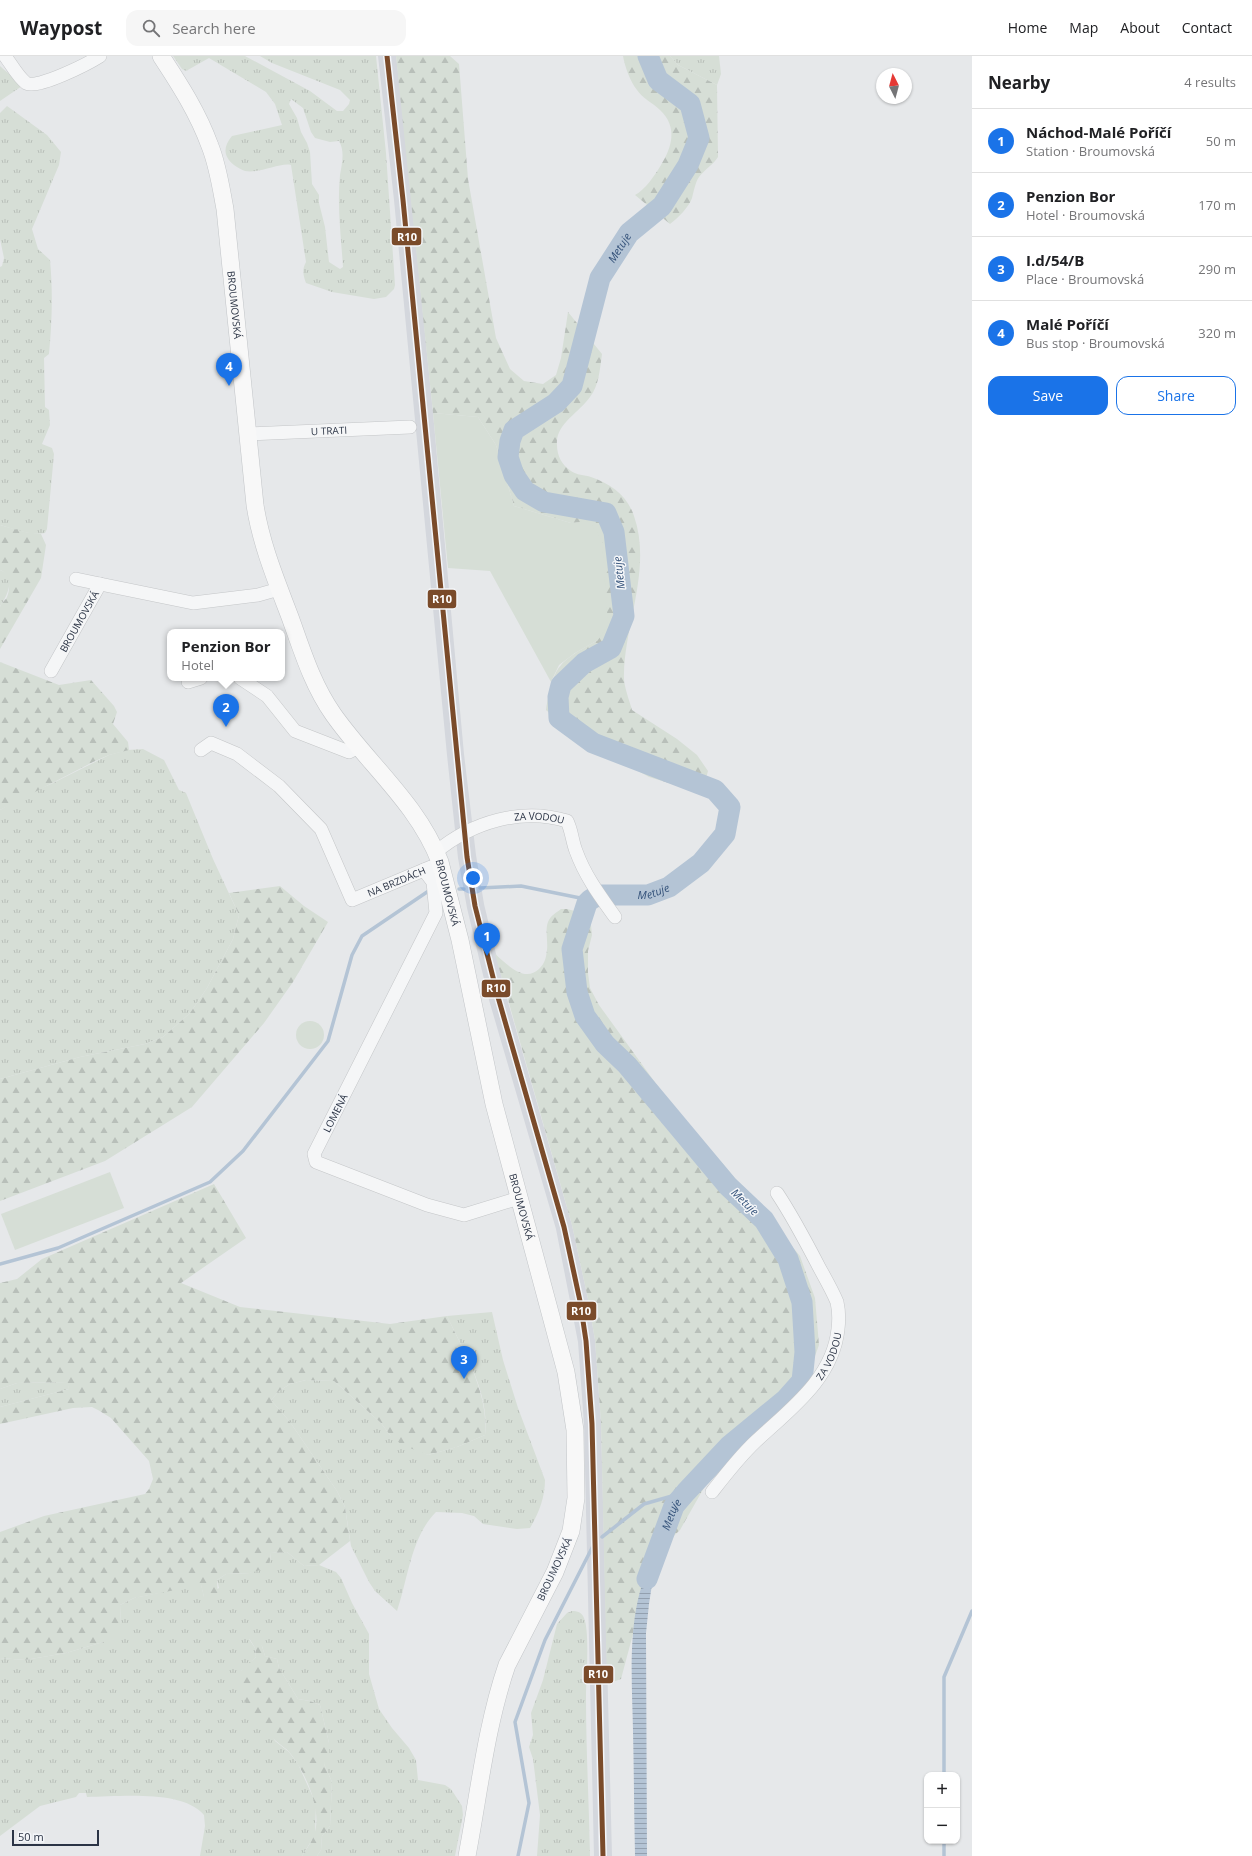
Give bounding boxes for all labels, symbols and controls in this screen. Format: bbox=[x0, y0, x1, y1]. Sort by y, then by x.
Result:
search box bbox=[126, 10, 406, 46]
text: Waypost bbox=[20, 15, 102, 41]
icon: search bbox=[140, 17, 162, 39]
text: Search here bbox=[172, 18, 256, 38]
text: Home bbox=[1008, 18, 1047, 37]
text: Map bbox=[1069, 18, 1098, 37]
text: About bbox=[1120, 18, 1160, 37]
text: Contact bbox=[1182, 18, 1232, 37]
north arrow bbox=[876, 68, 912, 104]
text: Nearby bbox=[988, 71, 1050, 94]
text: 4 results bbox=[1184, 73, 1236, 91]
text: Náchod-Malé Poříčí bbox=[1026, 122, 1171, 142]
text: 1 bbox=[997, 132, 1005, 150]
text: 50 m bbox=[1206, 132, 1236, 150]
text: Station · Broumovská bbox=[1026, 142, 1155, 160]
text: Penzion Bor bbox=[1026, 186, 1115, 206]
text: 2 bbox=[997, 196, 1005, 214]
text: 170 m bbox=[1198, 196, 1236, 214]
text: Hotel · Broumovská bbox=[1026, 206, 1145, 224]
line badge: R10 bbox=[391, 227, 422, 246]
text: R10 bbox=[397, 229, 417, 244]
water label: Metuje bbox=[604, 229, 635, 265]
text: I.d/54/B bbox=[1026, 250, 1084, 270]
text: 3 bbox=[997, 260, 1005, 278]
text: 290 m bbox=[1198, 260, 1236, 278]
street label: BROUMOVSKÁ bbox=[224, 270, 245, 340]
text: Place · Broumovská bbox=[1026, 270, 1144, 288]
text: Malé Poříčí bbox=[1026, 314, 1109, 334]
text: 4 bbox=[997, 324, 1005, 342]
text: 320 m bbox=[1198, 324, 1236, 342]
text: Bus stop · Broumovská bbox=[1026, 334, 1165, 352]
pin: 4 bbox=[216, 353, 242, 386]
button: Save bbox=[988, 376, 1108, 415]
button: Share bbox=[1116, 376, 1236, 415]
street label: U TRATI bbox=[311, 423, 347, 438]
water label: Metuje bbox=[609, 555, 628, 590]
street label: BROUMOVSKÁ bbox=[56, 588, 102, 655]
line badge: R10 bbox=[427, 589, 457, 609]
text: R10 bbox=[432, 591, 452, 606]
popup bbox=[167, 629, 285, 681]
text: Penzion Bor bbox=[181, 636, 271, 656]
text: Hotel bbox=[181, 656, 214, 674]
pin: 2 bbox=[213, 694, 239, 727]
street label: ZA VODOU bbox=[513, 809, 566, 827]
street label: BROUMOVSKÁ bbox=[433, 858, 463, 928]
street label: NA BRZDÁCH bbox=[365, 863, 428, 900]
your location bbox=[463, 868, 483, 888]
water label: Metuje bbox=[637, 879, 672, 902]
pin: 1 bbox=[474, 923, 500, 956]
line badge: R10 bbox=[481, 979, 511, 998]
text: R10 bbox=[486, 980, 506, 995]
street label: LOMENÁ bbox=[319, 1091, 351, 1135]
street label: BROUMOVSKÁ bbox=[506, 1172, 537, 1242]
water label: Metuje bbox=[728, 1185, 763, 1219]
line badge: R10 bbox=[566, 1301, 597, 1321]
text: R10 bbox=[571, 1303, 591, 1318]
street label: ZA VODOU bbox=[812, 1331, 845, 1383]
pin: 3 bbox=[451, 1346, 477, 1379]
water label: Metuje bbox=[658, 1495, 685, 1532]
street label: BROUMOVSKÁ bbox=[533, 1534, 575, 1603]
line badge: R10 bbox=[583, 1665, 614, 1684]
text: R10 bbox=[588, 1666, 608, 1681]
map controls bbox=[924, 1772, 960, 1844]
button: + bbox=[924, 1772, 960, 1808]
button: − bbox=[924, 1808, 960, 1844]
scale bar bbox=[12, 1828, 99, 1847]
text: 50 m bbox=[18, 1829, 44, 1844]

